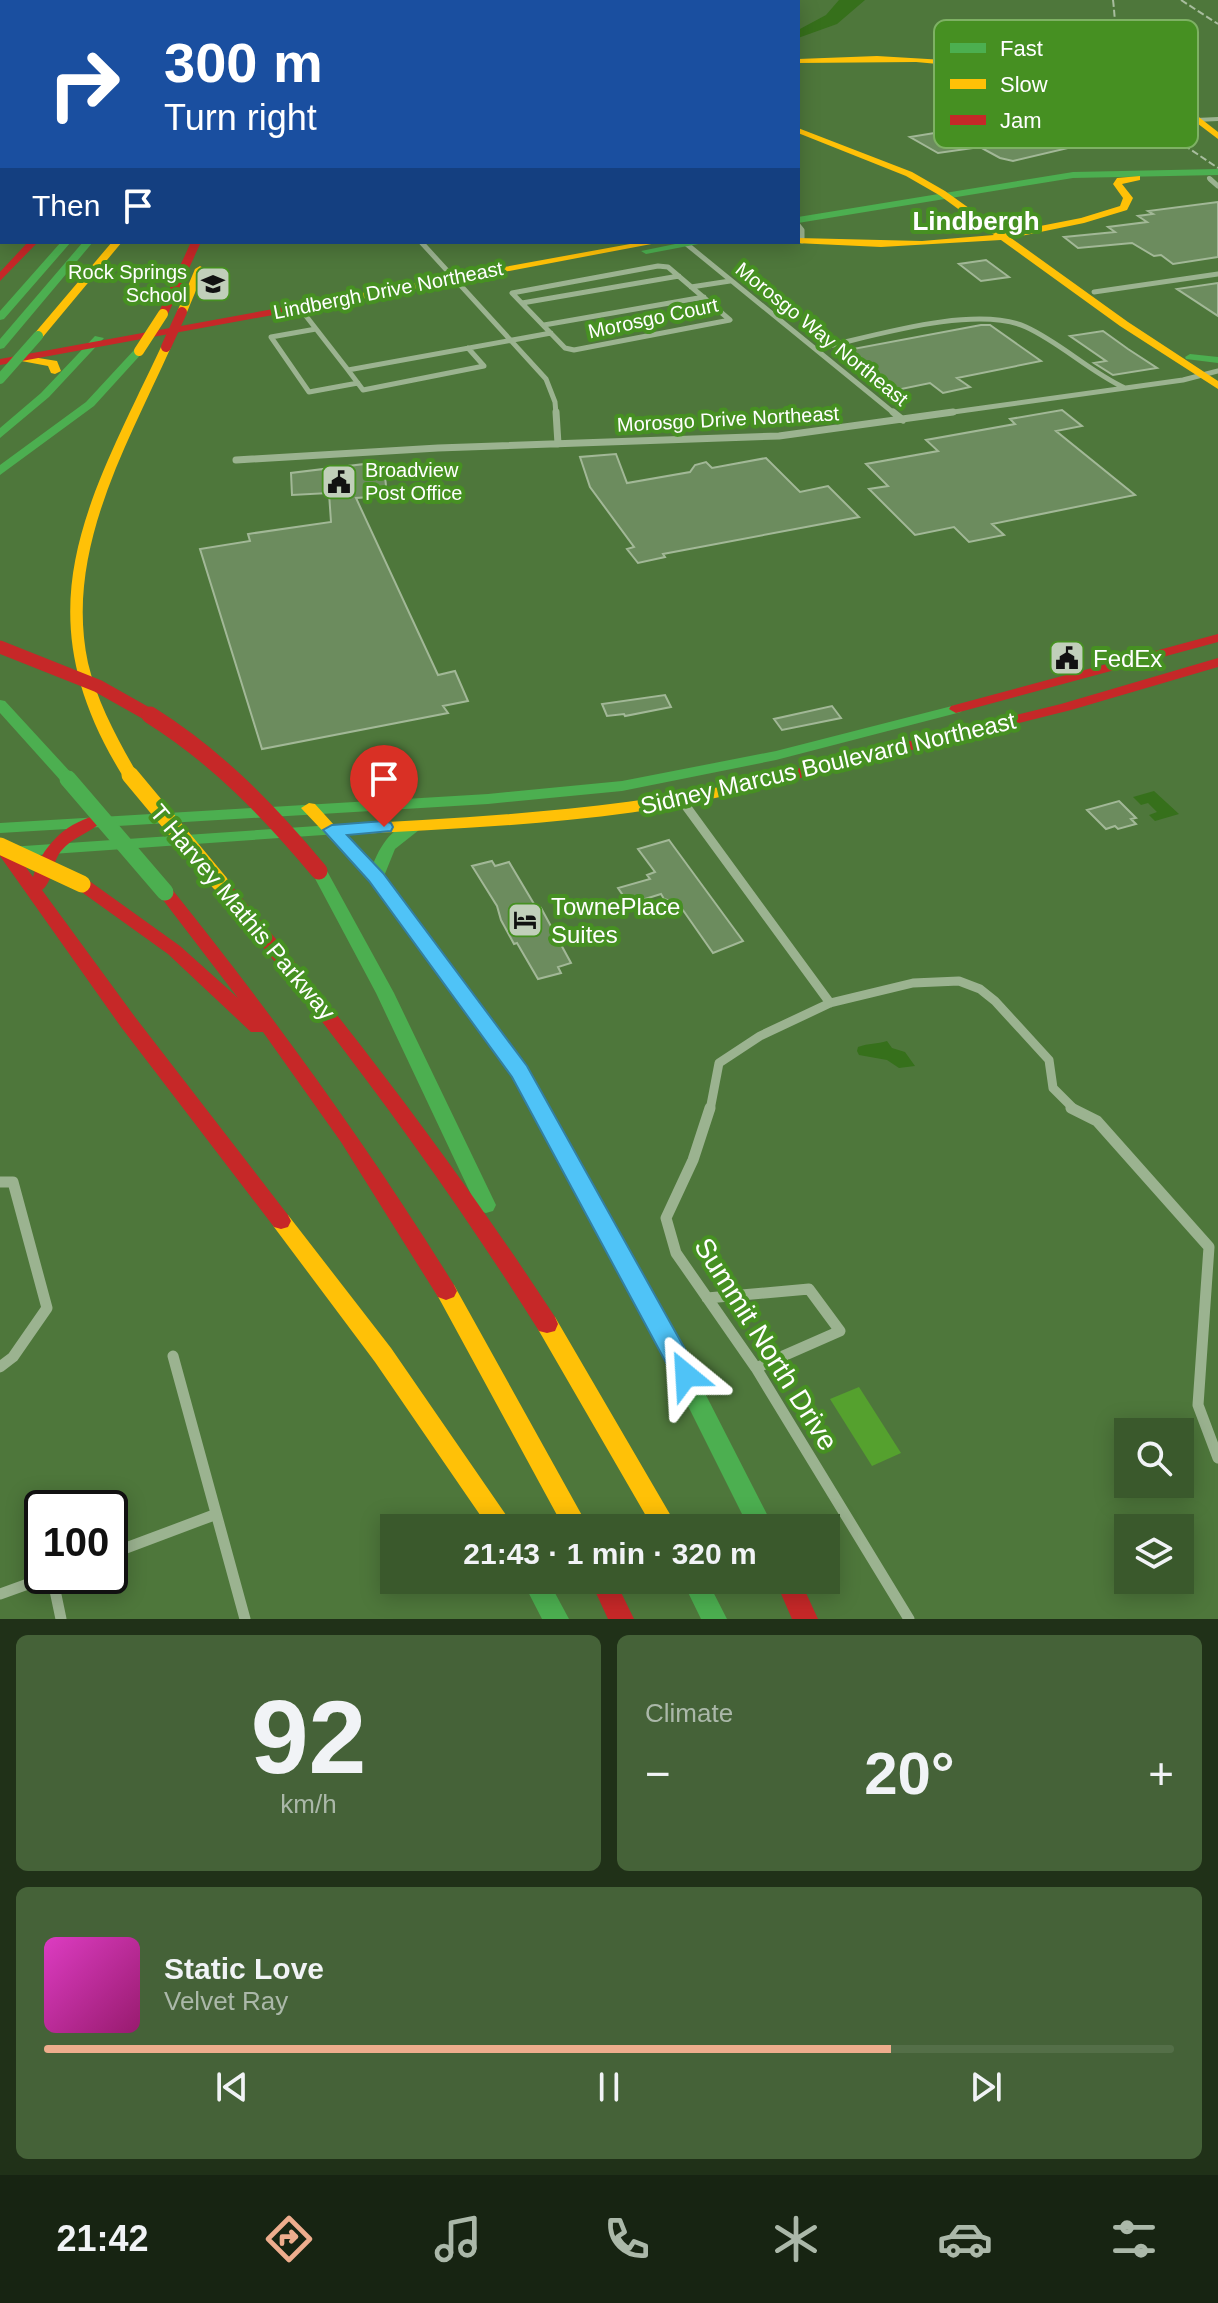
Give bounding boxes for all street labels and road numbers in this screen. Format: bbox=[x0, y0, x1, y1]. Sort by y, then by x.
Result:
street label: Lindbergh Drive Northeast bbox=[271, 257, 505, 323]
street label: Morosgo Way Northeast bbox=[732, 258, 913, 410]
street label: Morosgo Court bbox=[586, 293, 720, 343]
street label: Morosgo Drive Northeast bbox=[616, 402, 840, 436]
street label: Sidney Marcus Boulevard Northeast bbox=[638, 707, 1019, 819]
street label: T Harvey Mathis Parkway bbox=[145, 799, 341, 1025]
street label: Summit North Drive bbox=[688, 1232, 844, 1456]

